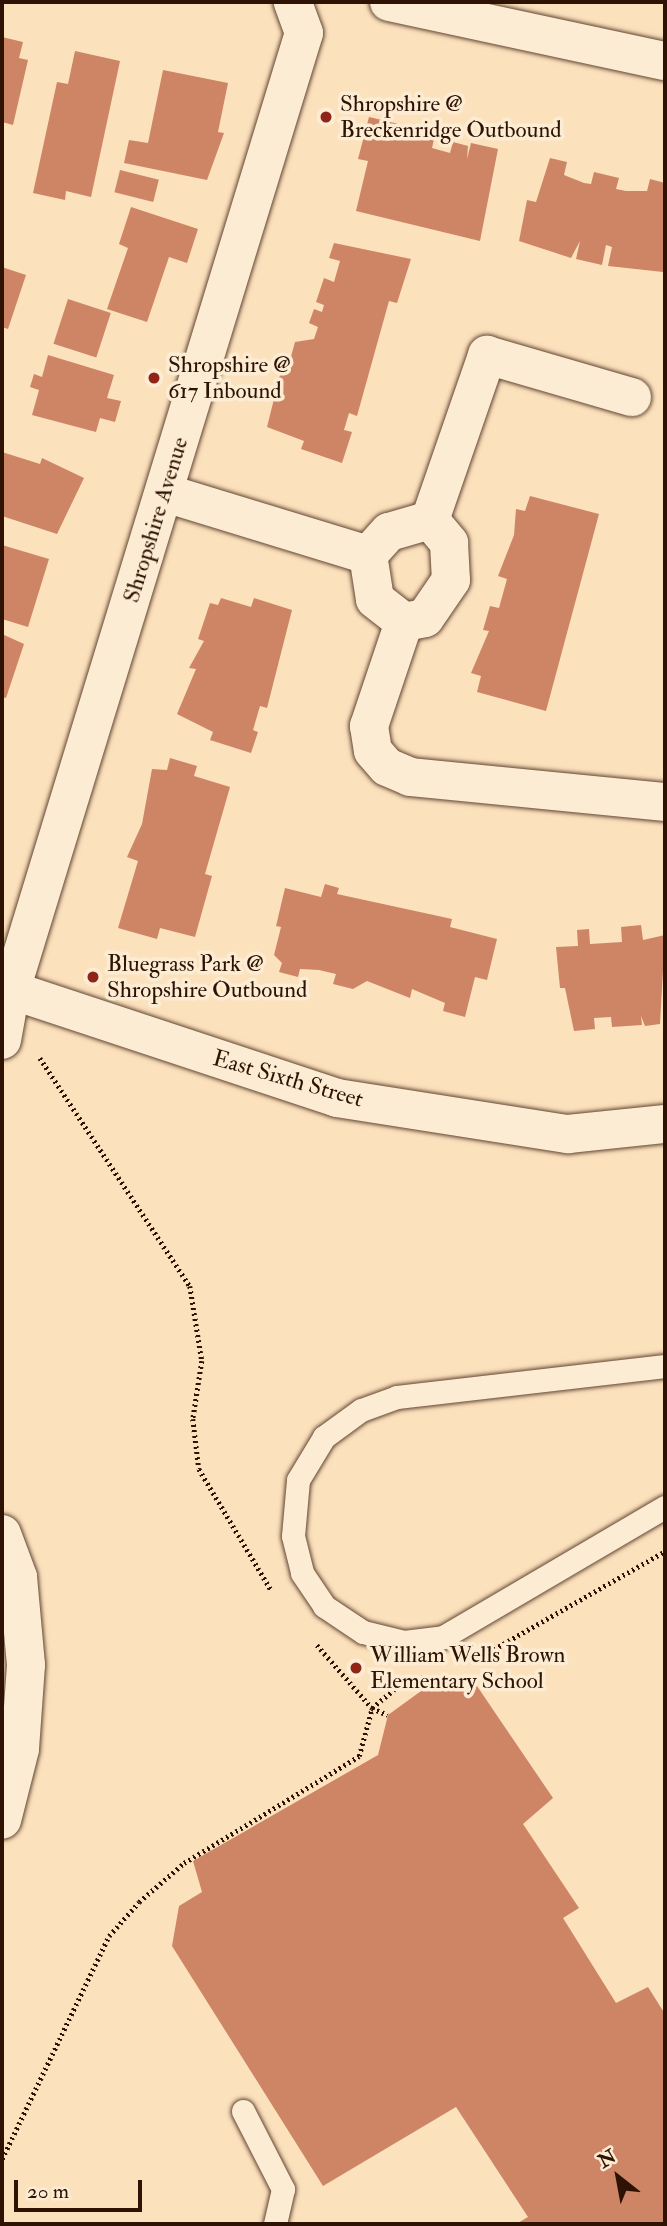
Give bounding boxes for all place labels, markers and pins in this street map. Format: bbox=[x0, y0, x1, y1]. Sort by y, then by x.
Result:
place label: Shropshire @ Breckenridge Outbound bbox=[340, 90, 562, 144]
marker: Shropshire @ Breckenridge Outbound bbox=[318, 109, 334, 125]
place label: Shropshire @ 617 Inbound bbox=[168, 351, 291, 405]
marker: Shropshire @ 617 Inbound bbox=[146, 370, 162, 386]
place label: Bluegrass Park @ Shropshire Outbound bbox=[107, 950, 307, 1004]
marker: Bluegrass Park @ Shropshire Outbound bbox=[85, 969, 101, 985]
place label: William Wells Brown Elementary School bbox=[370, 1641, 565, 1695]
marker: William Wells Brown Elementary School bbox=[348, 1660, 364, 1676]

